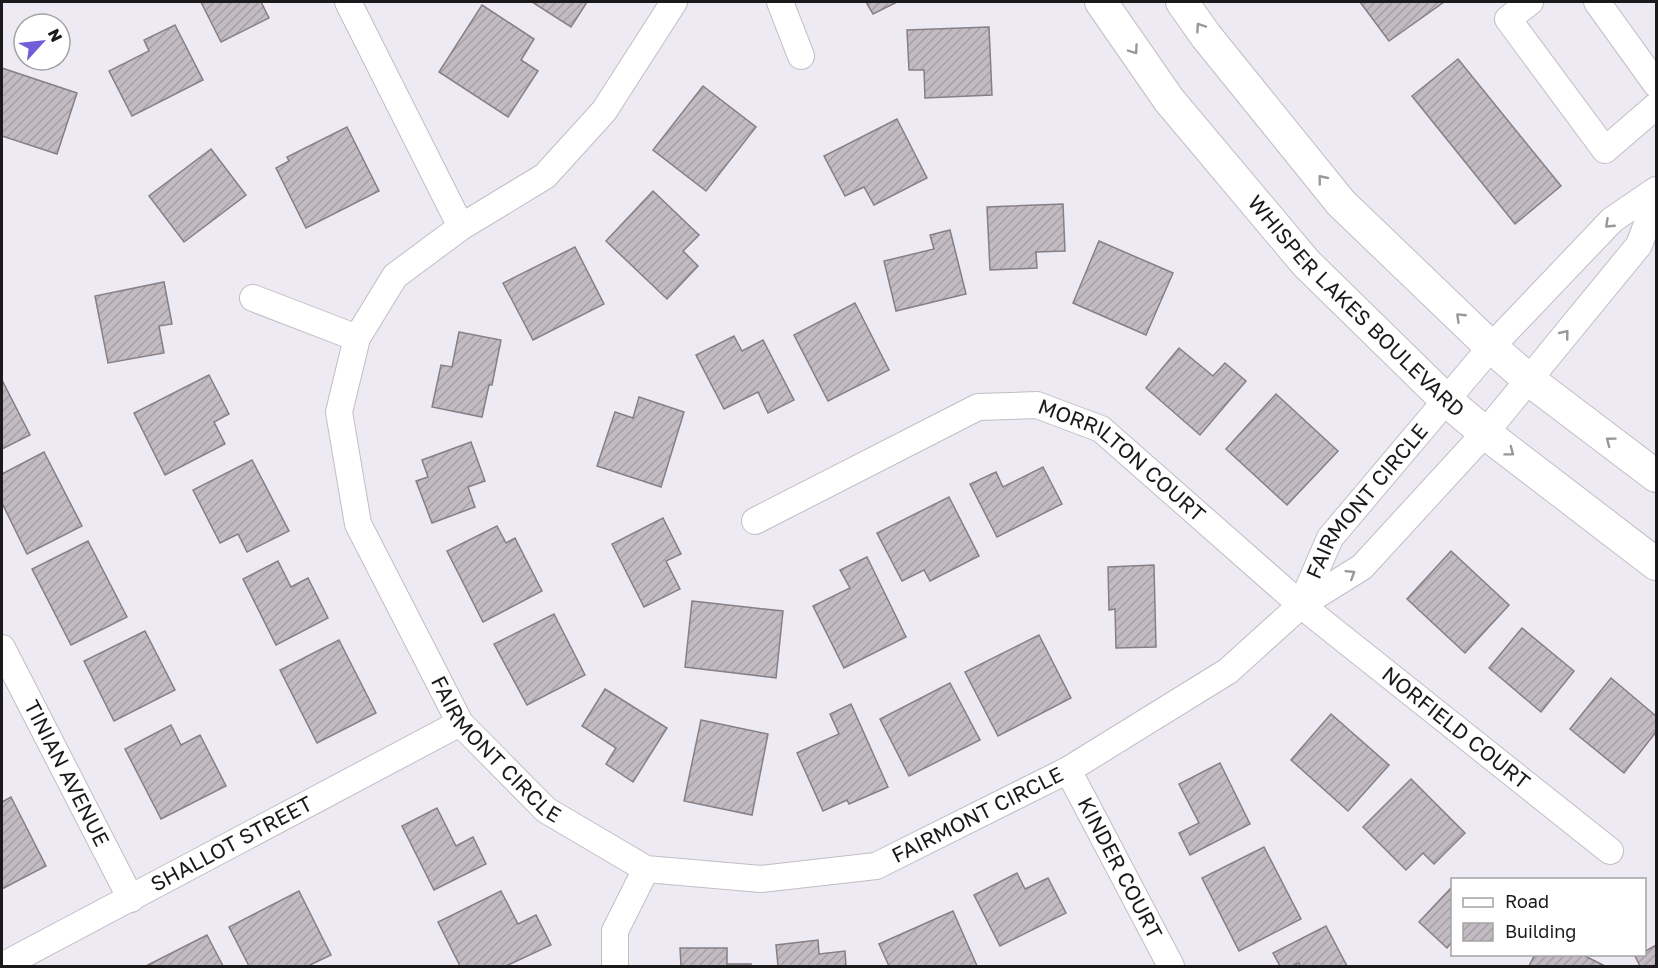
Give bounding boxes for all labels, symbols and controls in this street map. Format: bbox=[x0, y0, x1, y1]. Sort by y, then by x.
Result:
north arrow bbox=[12, 12, 72, 72]
one-way arrow bbox=[1196, 23, 1207, 34]
text: N bbox=[44, 25, 67, 45]
one-way arrow bbox=[1127, 43, 1138, 54]
one-way arrow bbox=[1318, 175, 1329, 186]
street label: WHISPER LAKES BOULEVARD bbox=[1243, 189, 1470, 422]
one-way arrow bbox=[1606, 217, 1616, 228]
one-way arrow bbox=[1456, 313, 1466, 324]
one-way arrow bbox=[1558, 330, 1569, 341]
street label: MORRILTON COURT bbox=[1035, 393, 1211, 527]
street label: FAIRMONT CIRCLE bbox=[1300, 418, 1433, 582]
one-way arrow bbox=[1605, 437, 1616, 448]
one-way arrow bbox=[1503, 444, 1514, 455]
one-way arrow bbox=[1344, 570, 1355, 581]
street label: NORFIELD COURT bbox=[1377, 661, 1536, 794]
street label: FAIRMONT CIRCLE bbox=[426, 671, 566, 828]
street label: TINIAN AVENUE bbox=[19, 696, 116, 850]
street label: FAIRMONT CIRCLE bbox=[887, 761, 1067, 868]
street label: SHALLOT STREET bbox=[146, 790, 317, 897]
street label: KINDER COURT bbox=[1073, 793, 1168, 943]
legend bbox=[1451, 878, 1646, 956]
text: Road bbox=[1505, 890, 1549, 912]
text: Building bbox=[1505, 920, 1576, 942]

